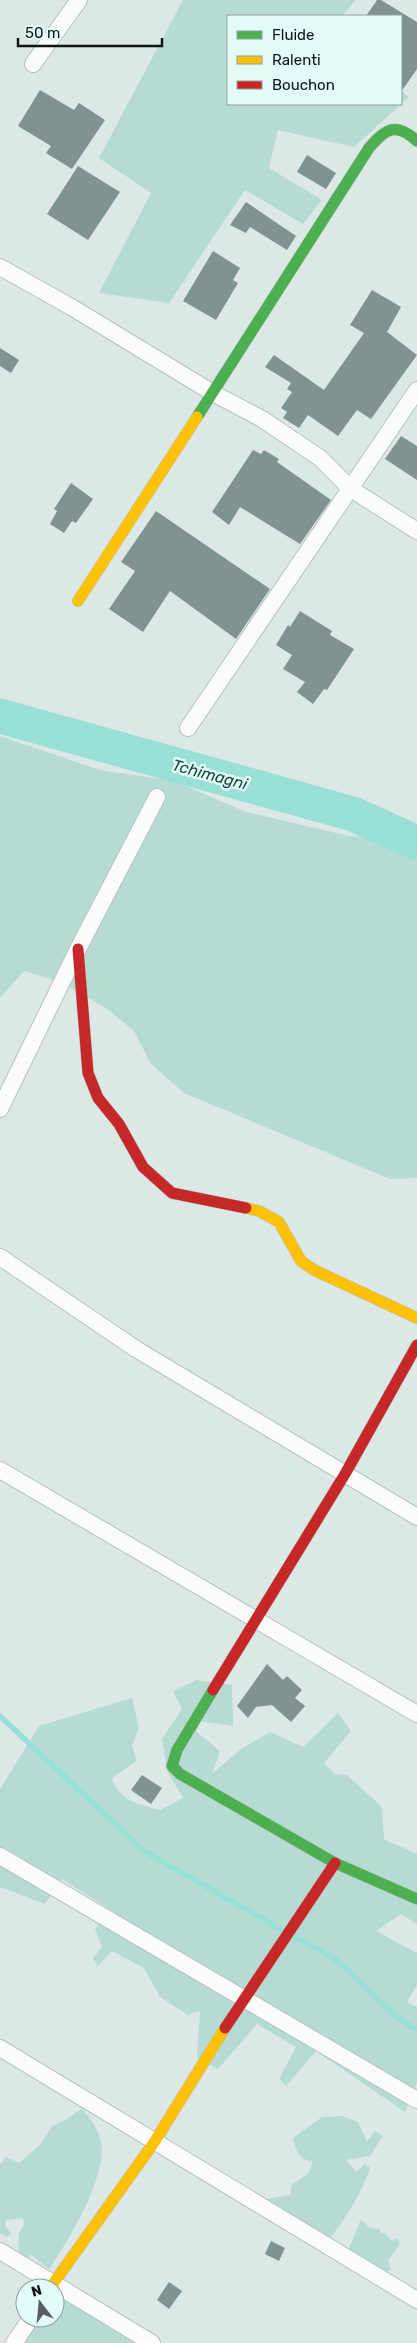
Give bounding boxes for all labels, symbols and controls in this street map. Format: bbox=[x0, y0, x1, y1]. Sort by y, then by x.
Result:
scale bar bbox=[18, 15, 161, 47]
legend bbox=[227, 15, 402, 105]
text: 50 m bbox=[25, 24, 60, 42]
text: Fluide bbox=[272, 26, 314, 44]
text: Ralenti bbox=[272, 51, 321, 69]
text: Bouchon bbox=[272, 76, 335, 94]
water label: Tchimagni bbox=[170, 755, 251, 794]
north arrow bbox=[15, 2278, 65, 2328]
text: N bbox=[29, 2281, 44, 2301]

